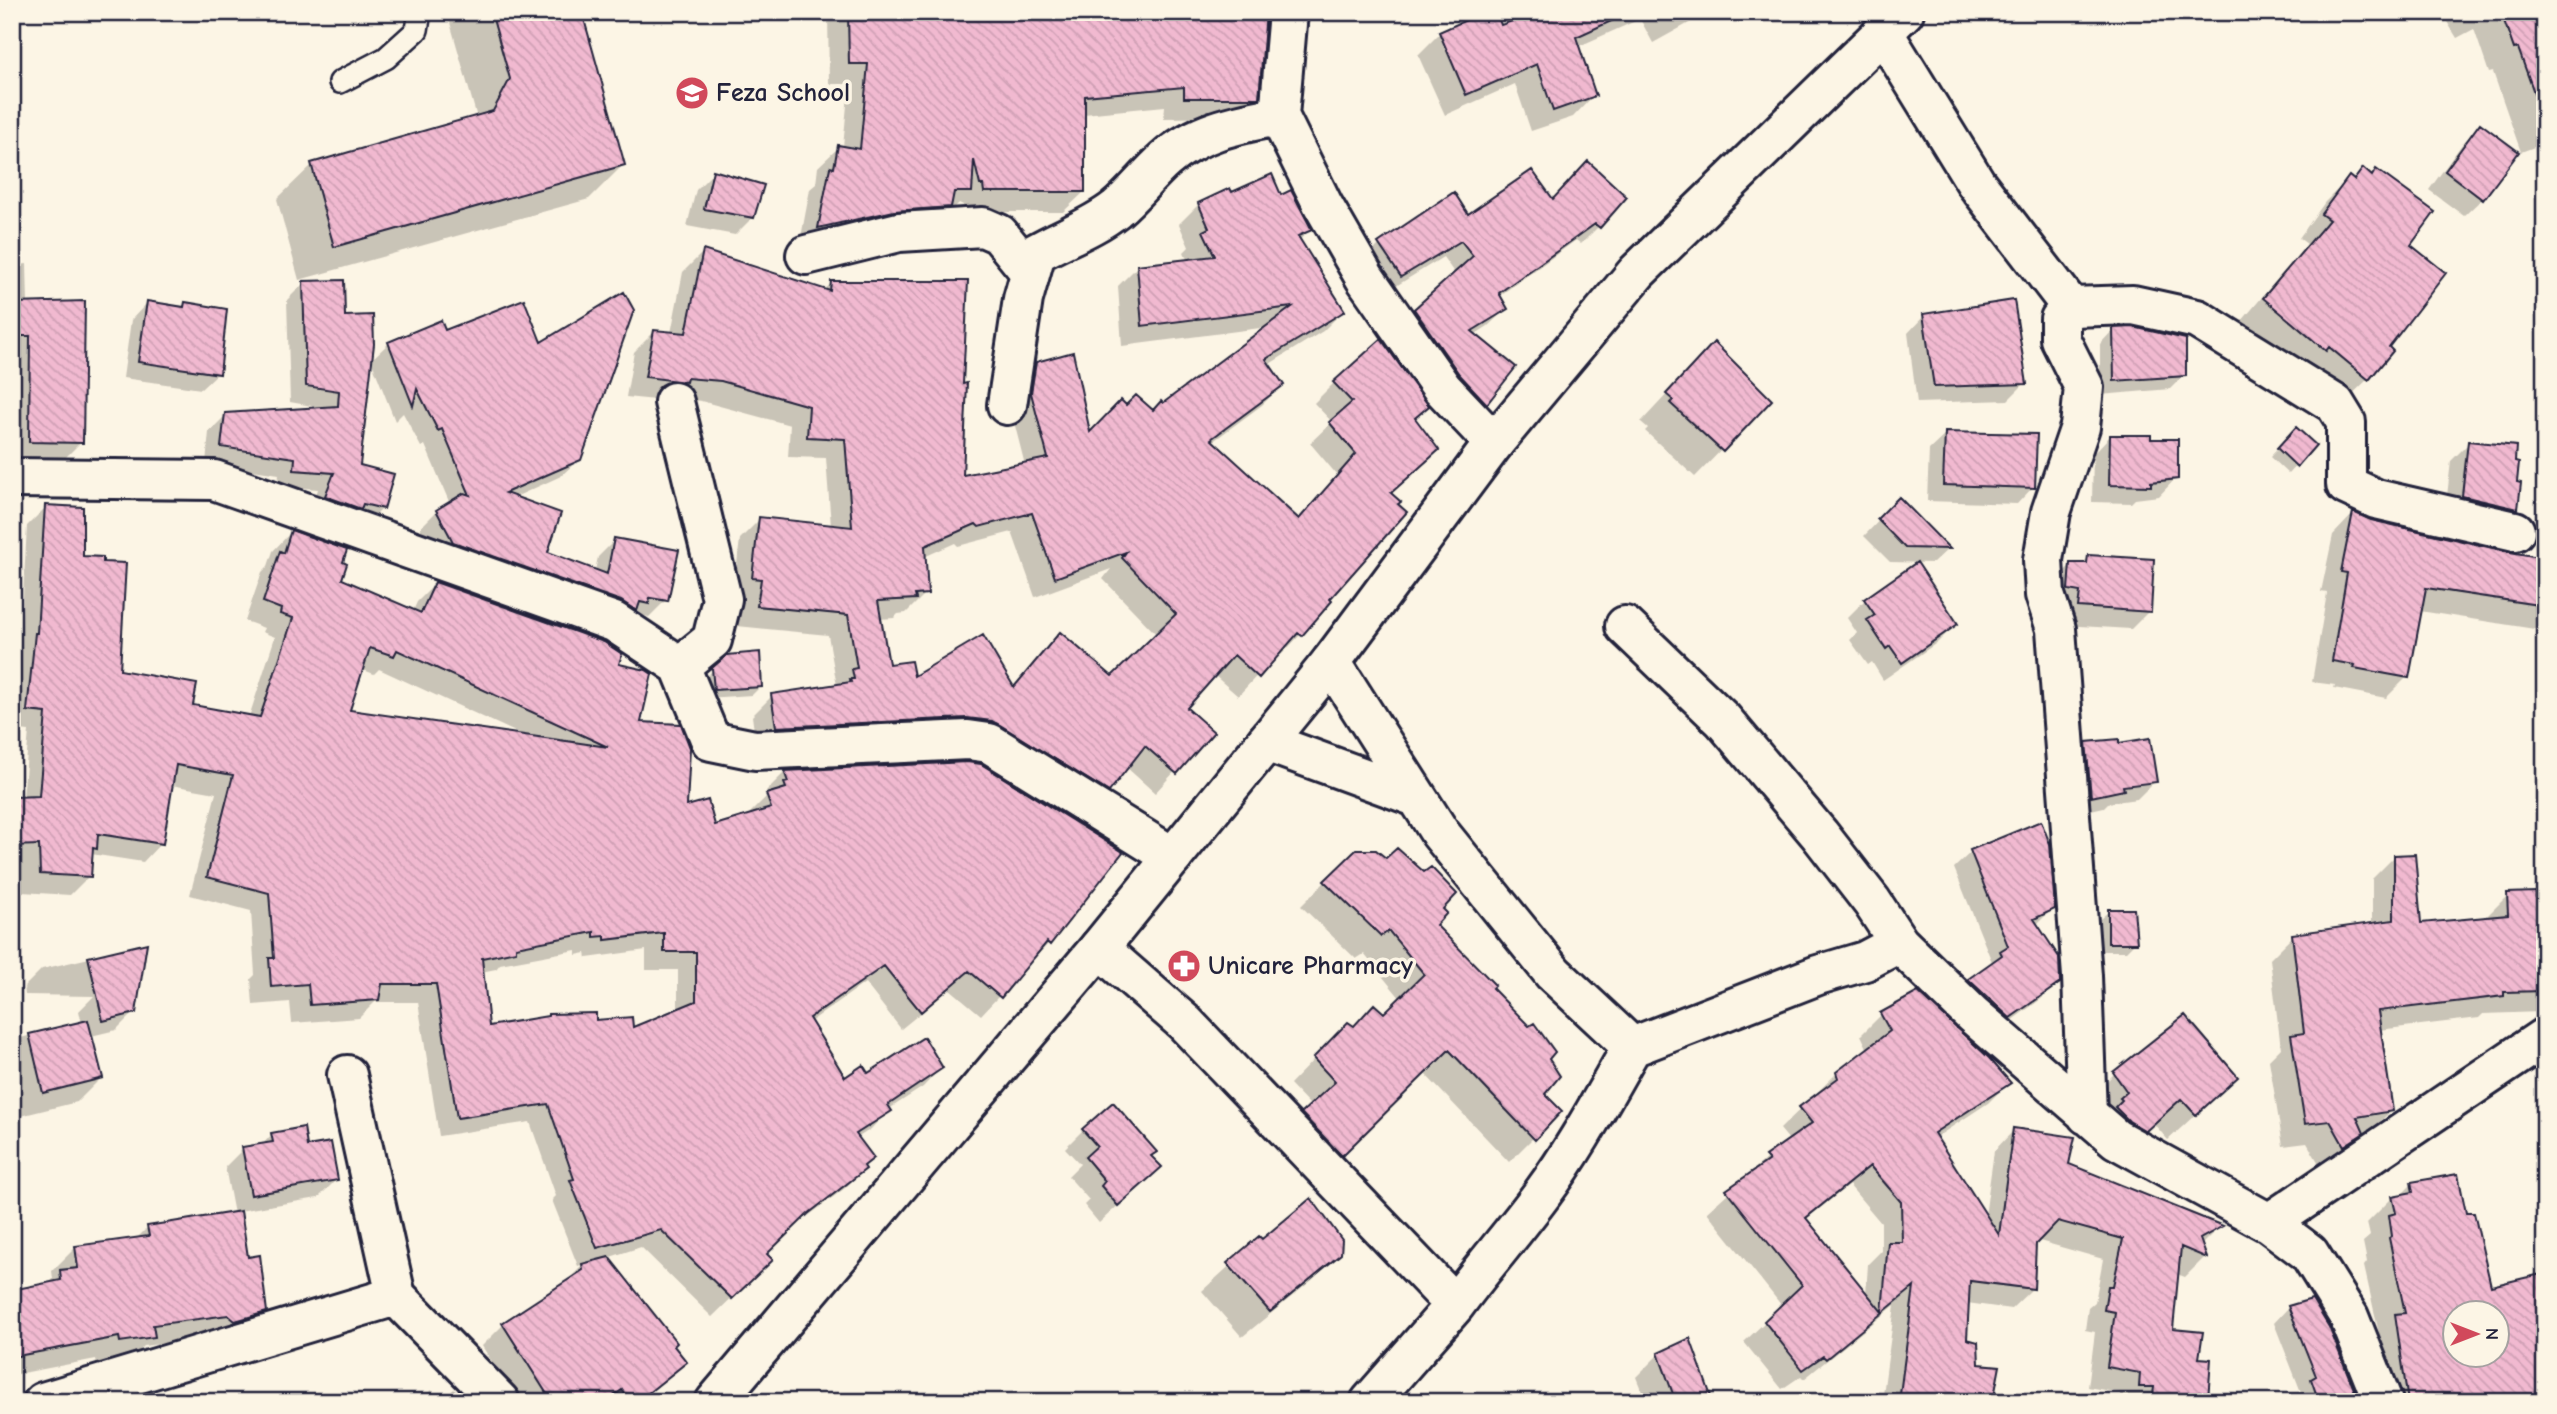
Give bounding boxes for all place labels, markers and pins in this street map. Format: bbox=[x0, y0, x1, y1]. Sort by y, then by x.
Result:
school or university icon: Feza School bbox=[673, 74, 711, 112]
place label: Feza School bbox=[716, 78, 850, 108]
pharmacy icon: Unicare Pharmacy bbox=[1165, 947, 1203, 985]
place label: Unicare Pharmacy bbox=[1208, 951, 1413, 981]

